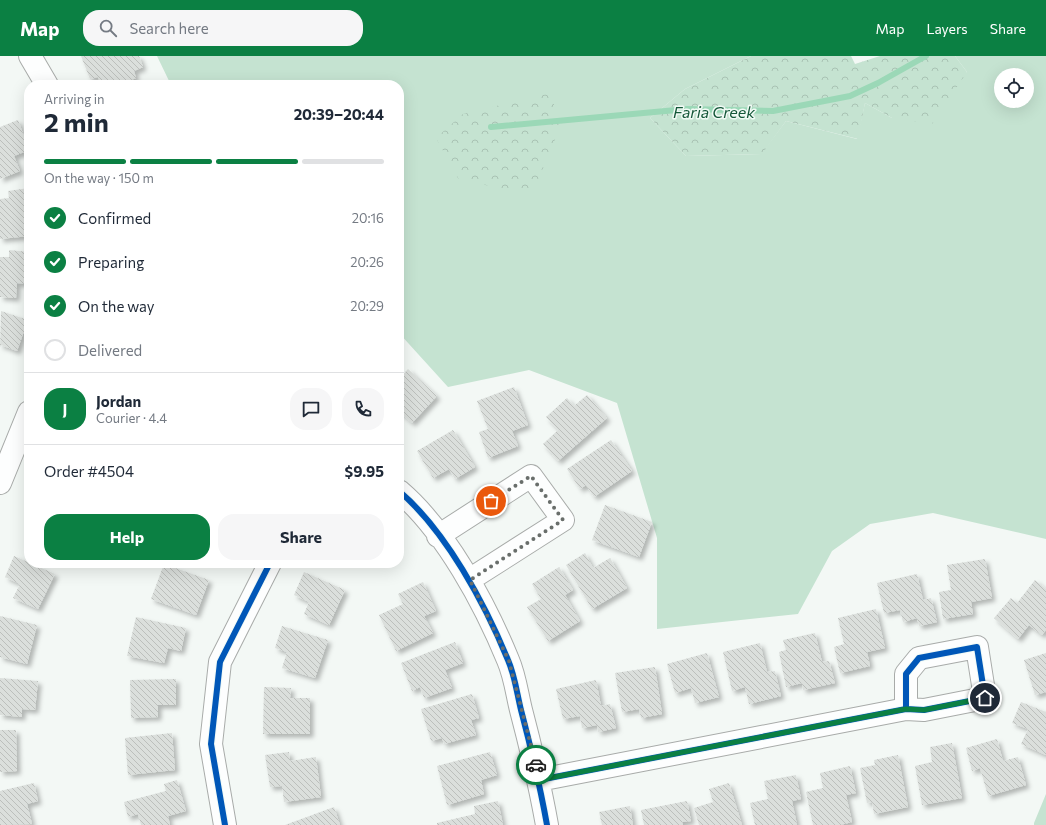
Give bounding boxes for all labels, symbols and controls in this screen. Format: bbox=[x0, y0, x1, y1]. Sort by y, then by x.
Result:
search box bbox=[83, 10, 363, 46]
text: Map bbox=[20, 17, 59, 40]
icon: search bbox=[97, 17, 119, 39]
text: Search here bbox=[129, 19, 209, 37]
text: Map bbox=[876, 20, 904, 37]
text: Layers bbox=[926, 20, 968, 37]
text: Share bbox=[990, 20, 1026, 37]
map controls bbox=[994, 68, 1034, 108]
button: locate bbox=[994, 68, 1034, 108]
text: Arriving in bbox=[44, 91, 104, 107]
water label: Faria Creek bbox=[673, 102, 755, 121]
text: 20:39–20:44 bbox=[294, 105, 384, 123]
text: 2 min bbox=[44, 106, 109, 137]
text: On the way · 150 m bbox=[44, 170, 154, 186]
icon: check bbox=[44, 207, 66, 229]
text: Confirmed bbox=[78, 209, 151, 227]
text: 20:16 bbox=[352, 210, 384, 226]
icon: check bbox=[44, 251, 66, 273]
text: Preparing bbox=[78, 253, 144, 271]
text: 20:26 bbox=[350, 254, 384, 270]
icon: check bbox=[44, 295, 66, 317]
text: On the way bbox=[78, 297, 155, 315]
text: 20:29 bbox=[350, 298, 384, 314]
text: Delivered bbox=[78, 341, 142, 359]
button: chat bbox=[290, 388, 332, 430]
button: phone bbox=[342, 388, 384, 430]
text: Jordan bbox=[96, 392, 141, 410]
text: J bbox=[63, 400, 67, 418]
text: Courier · 4.4 bbox=[96, 410, 167, 426]
text: Order #4504 bbox=[44, 462, 134, 480]
text: $9.95 bbox=[345, 462, 384, 480]
pin bbox=[474, 484, 508, 518]
icon: bag bbox=[480, 490, 502, 512]
button: Help bbox=[44, 514, 210, 560]
button: Share bbox=[218, 514, 384, 560]
pin bbox=[968, 681, 1002, 715]
icon: home bbox=[974, 687, 996, 709]
courier bbox=[516, 745, 556, 785]
icon: car bbox=[525, 754, 547, 776]

